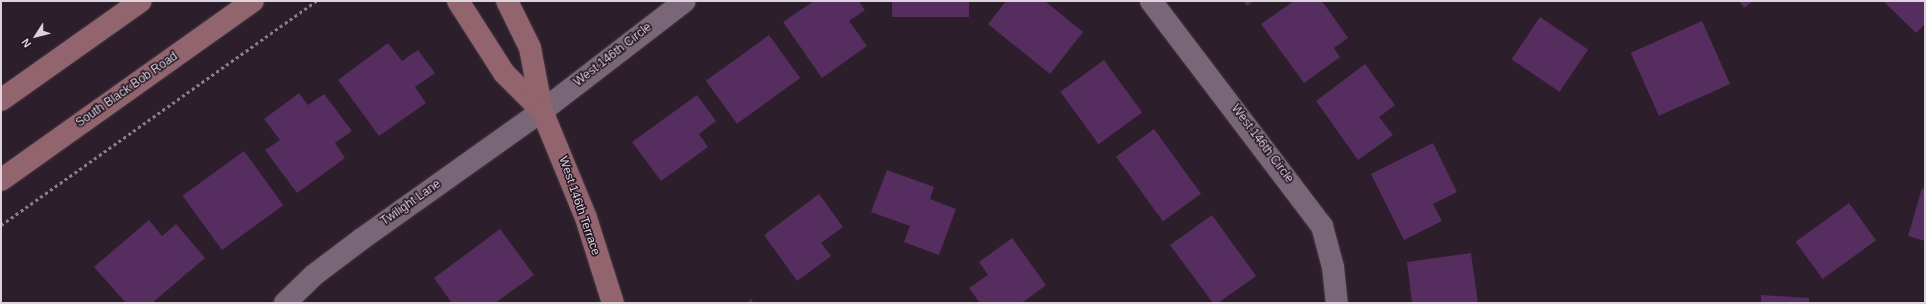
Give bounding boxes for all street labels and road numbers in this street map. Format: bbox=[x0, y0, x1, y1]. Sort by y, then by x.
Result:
street label: West 146th Circle bbox=[571, 20, 655, 90]
street label: South Black Bob Road bbox=[73, 49, 181, 131]
street label: West 146th Circle bbox=[1228, 102, 1296, 186]
street label: West 146th Terrace bbox=[555, 155, 603, 257]
street label: Twilight Lane bbox=[378, 177, 444, 229]

